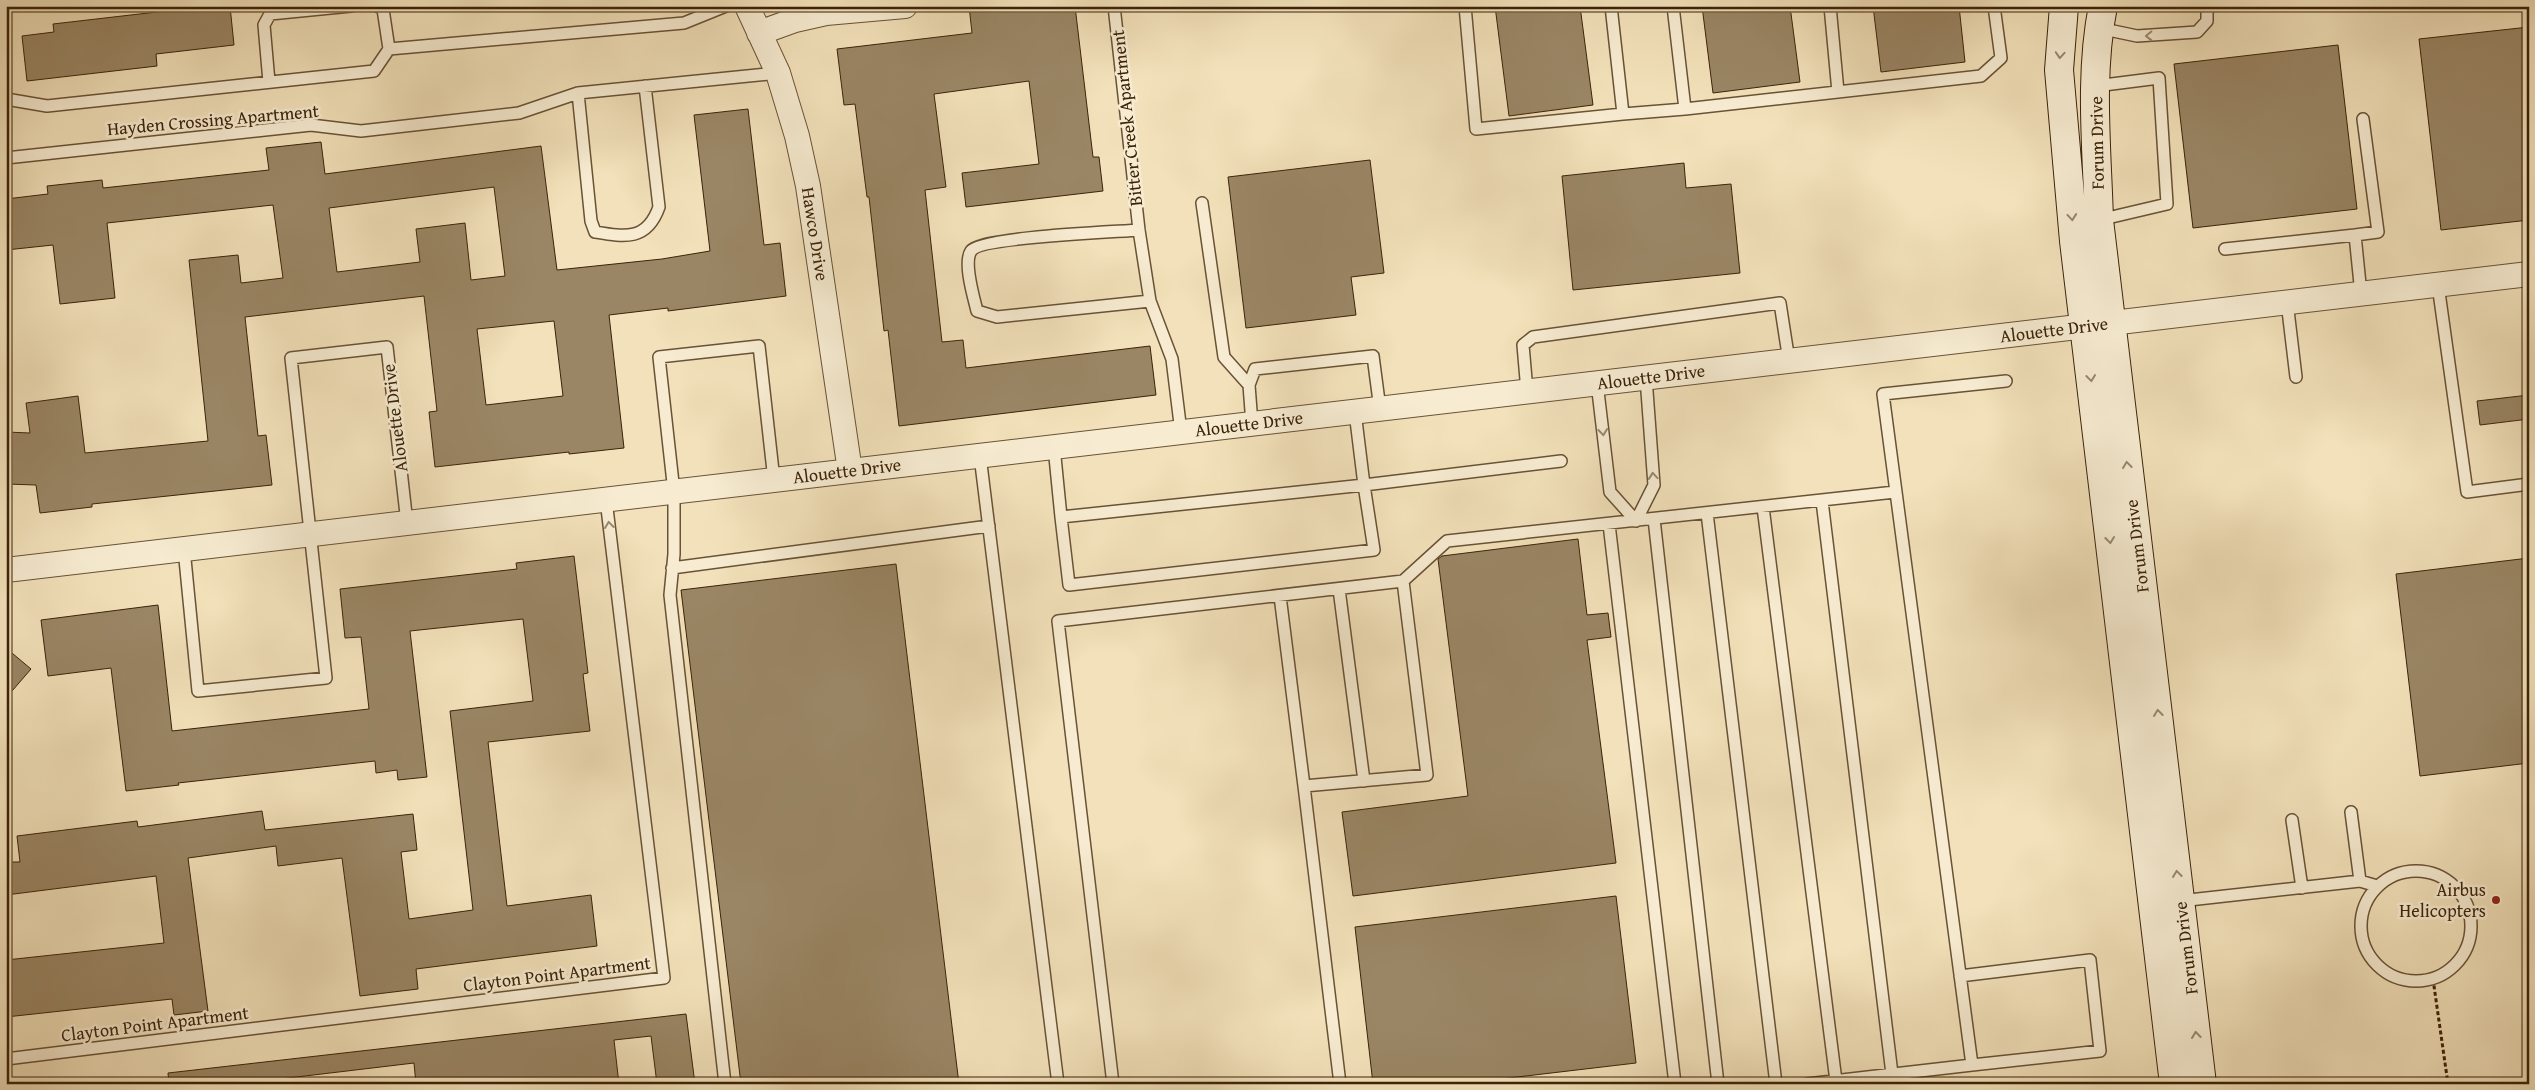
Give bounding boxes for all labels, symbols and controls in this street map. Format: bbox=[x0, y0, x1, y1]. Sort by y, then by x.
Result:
street label: Bitter Creek Apartment bbox=[1104, 28, 1149, 208]
one-way arrow bbox=[2145, 31, 2152, 41]
one-way arrow bbox=[2055, 51, 2066, 59]
street label: Forum Drive bbox=[2082, 96, 2111, 190]
street label: Hayden Crossing Apartment bbox=[106, 97, 321, 142]
street label: Hawco Drive bbox=[795, 185, 836, 283]
one-way arrow bbox=[2066, 213, 2077, 221]
street label: Alouette Drive bbox=[1998, 309, 2110, 350]
street label: Alouette Drive bbox=[1595, 356, 1707, 397]
street label: Alouette Drive bbox=[374, 362, 415, 474]
one-way arrow bbox=[2085, 374, 2096, 382]
street label: Alouette Drive bbox=[1193, 403, 1305, 444]
one-way arrow bbox=[1597, 428, 1608, 436]
street label: Alouette Drive bbox=[791, 450, 903, 491]
one-way arrow bbox=[2122, 460, 2133, 468]
one-way arrow bbox=[1647, 472, 1658, 480]
street label: Forum Drive bbox=[2117, 498, 2156, 594]
one-way arrow bbox=[605, 521, 615, 529]
one-way arrow bbox=[2104, 536, 2115, 544]
one-way arrow bbox=[2153, 708, 2164, 716]
one-way arrow bbox=[2172, 870, 2183, 878]
place label: Airbus Helicopters bbox=[2399, 876, 2486, 924]
marker: Airbus Helicopters bbox=[2490, 894, 2502, 906]
street label: Forum Drive bbox=[2166, 900, 2205, 996]
street label: Clayton Point Apartment bbox=[462, 949, 653, 998]
street label: Clayton Point Apartment bbox=[60, 999, 251, 1048]
one-way arrow bbox=[2192, 1031, 2202, 1040]

